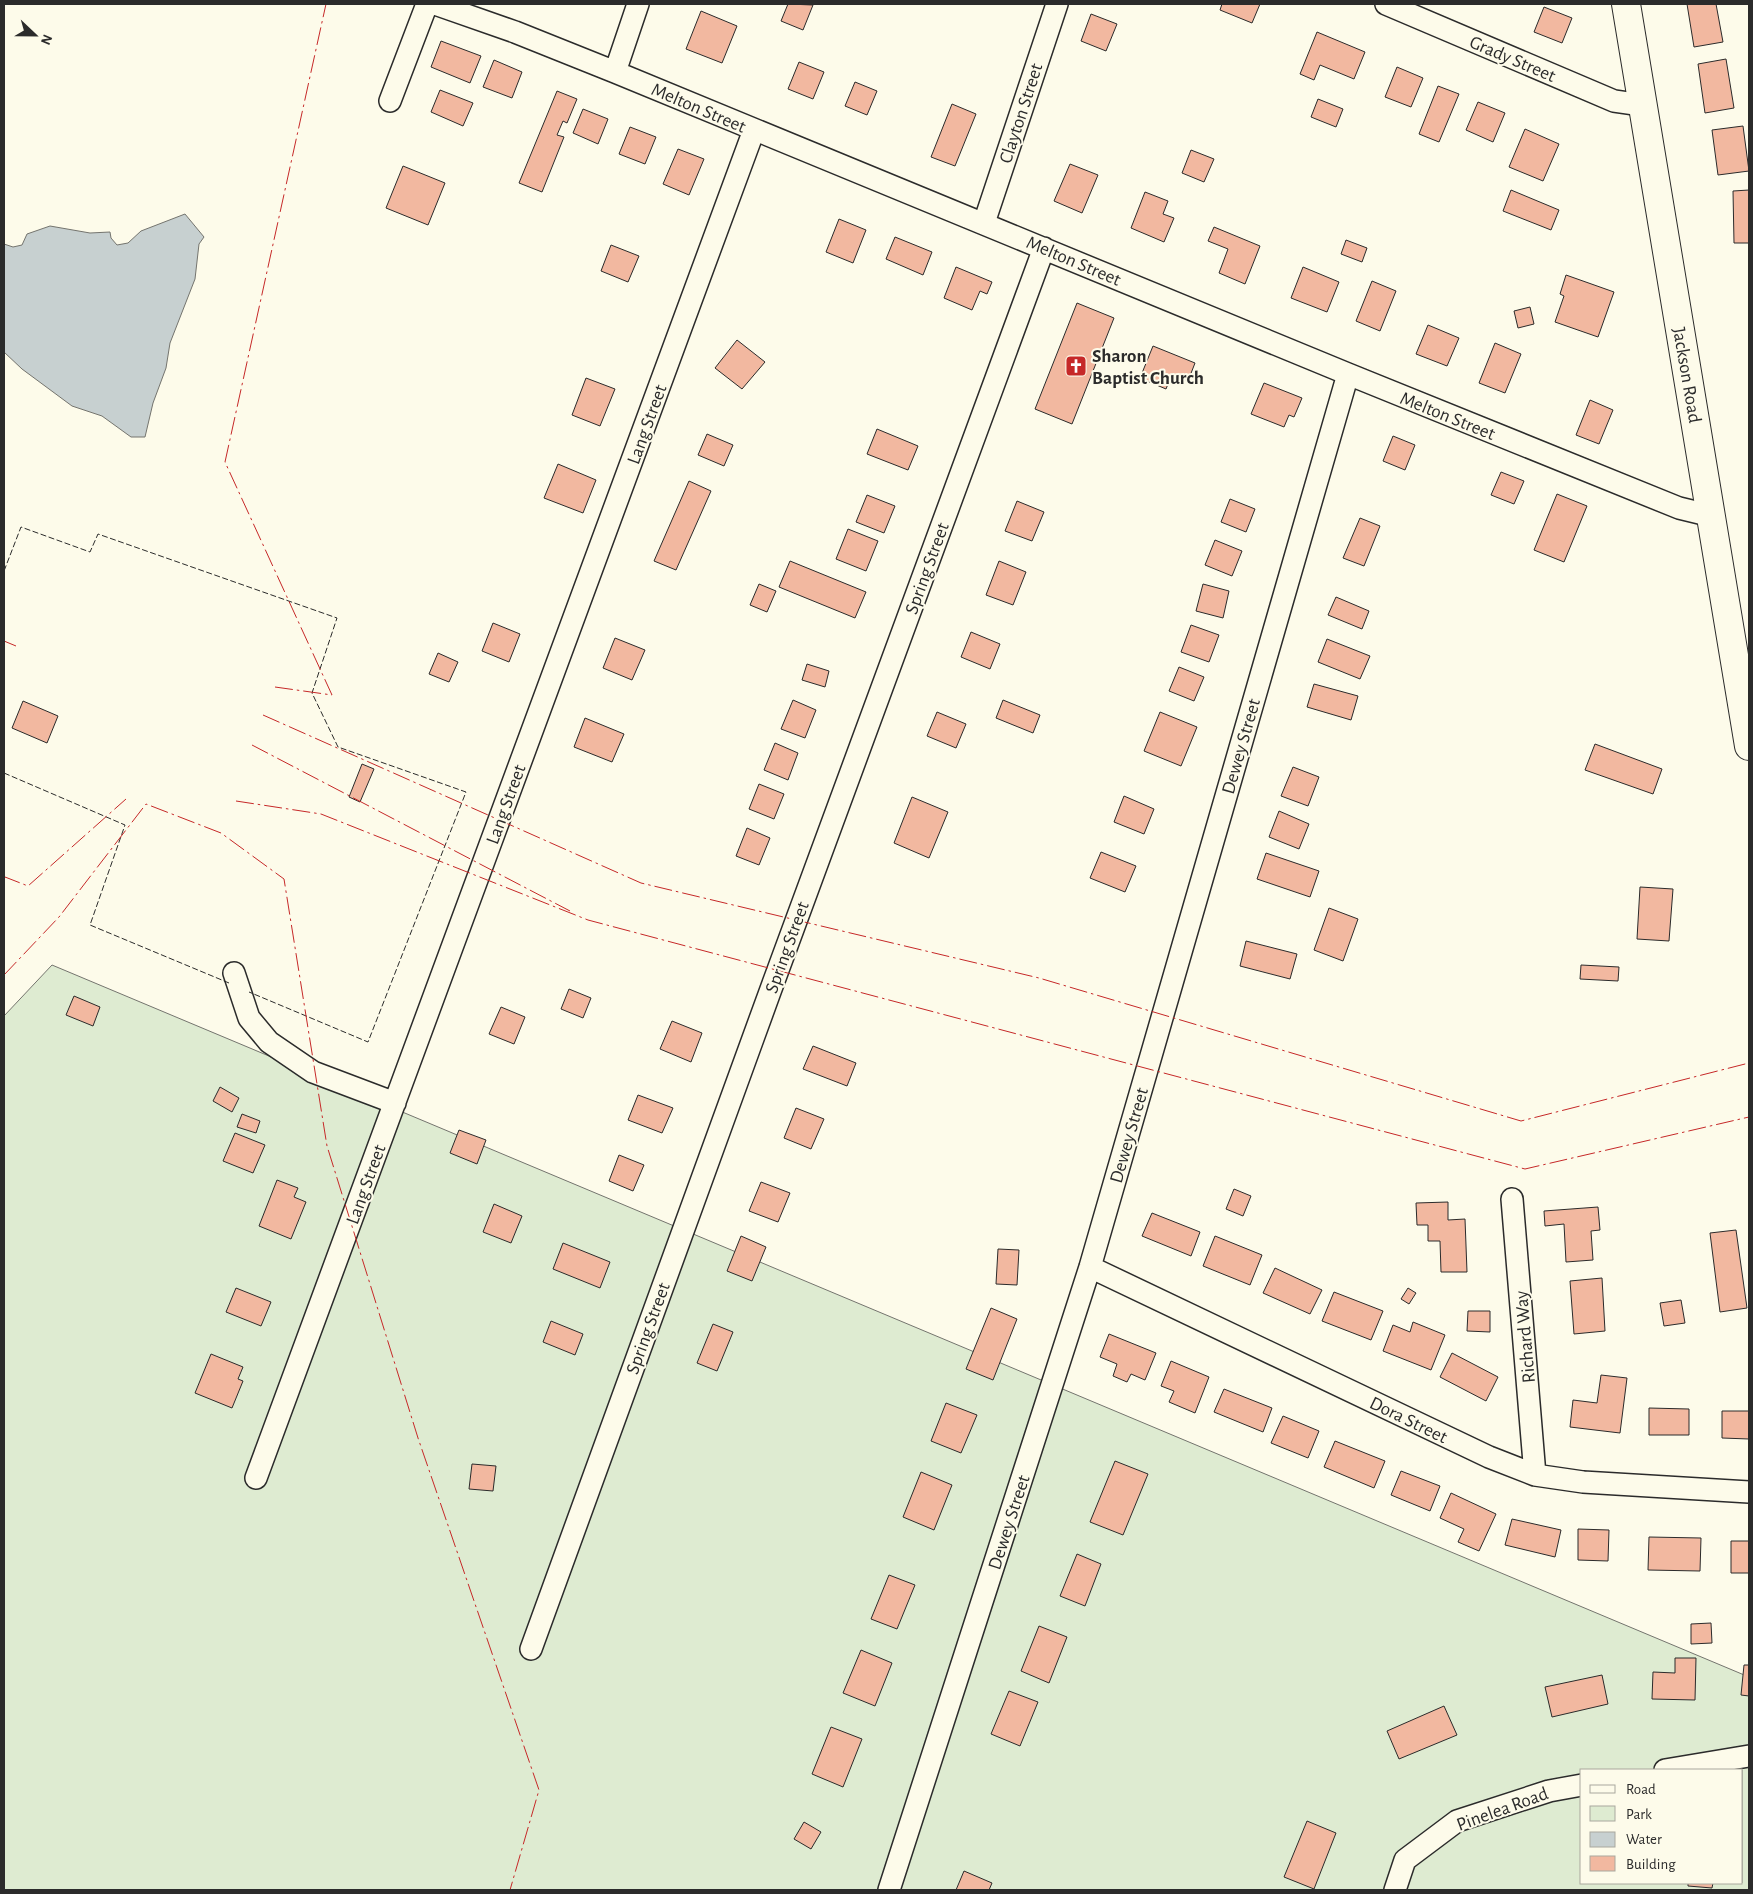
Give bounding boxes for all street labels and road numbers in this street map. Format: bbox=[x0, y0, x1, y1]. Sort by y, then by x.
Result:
street label: Grady Street bbox=[1467, 33, 1558, 86]
street label: Clayton Street bbox=[996, 61, 1047, 166]
street label: Melton Street bbox=[648, 80, 748, 137]
street label: Melton Street bbox=[1023, 233, 1123, 290]
street label: Jackson Road bbox=[1669, 326, 1704, 425]
street label: Lang Street bbox=[624, 382, 671, 467]
street label: Melton Street bbox=[1397, 389, 1498, 444]
street label: Spring Street bbox=[902, 520, 953, 617]
street label: Dewey Street bbox=[1219, 697, 1264, 796]
street label: Lang Street bbox=[483, 762, 530, 847]
street label: Spring Street bbox=[762, 899, 813, 996]
street label: Dewey Street bbox=[1107, 1086, 1152, 1185]
street label: Lang Street bbox=[343, 1142, 390, 1227]
street label: Spring Street bbox=[623, 1280, 674, 1377]
street label: Richard Way bbox=[1512, 1290, 1539, 1384]
street label: Dora Street bbox=[1366, 1393, 1450, 1447]
street label: Dewey Street bbox=[985, 1473, 1034, 1572]
street label: Pinelea Road bbox=[1454, 1784, 1551, 1835]

